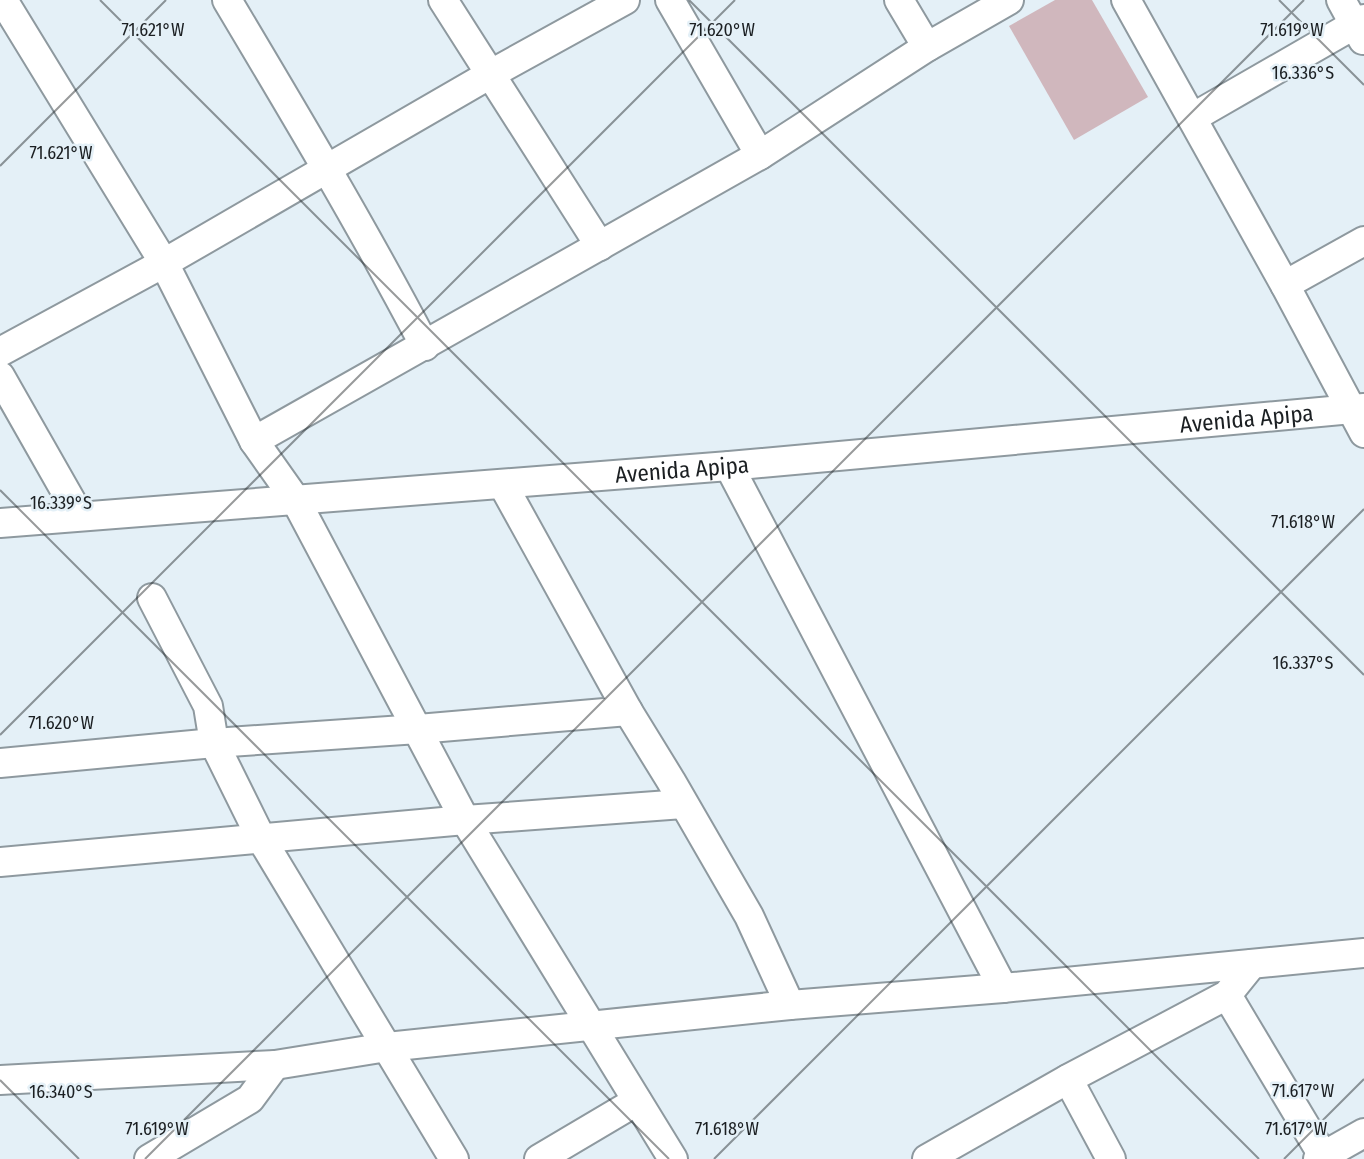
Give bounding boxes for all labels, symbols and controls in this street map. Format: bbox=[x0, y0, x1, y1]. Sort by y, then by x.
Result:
text: 71.621°W bbox=[122, 19, 185, 41]
text: 71.620°W bbox=[689, 19, 755, 41]
text: 71.619°W bbox=[1260, 19, 1324, 41]
text: 16.336°S bbox=[1272, 62, 1334, 84]
text: 71.621°W bbox=[30, 142, 93, 164]
street label: Avenida Apipa bbox=[1179, 399, 1315, 439]
street label: Avenida Apipa bbox=[614, 450, 750, 489]
text: 16.339°S bbox=[30, 492, 92, 514]
text: 71.618°W bbox=[1271, 511, 1335, 533]
text: 16.337°S bbox=[1273, 652, 1334, 674]
text: 71.620°W bbox=[28, 712, 94, 734]
text: 71.617°W bbox=[1272, 1080, 1335, 1102]
text: 16.340°S bbox=[29, 1081, 93, 1103]
text: 71.619°W bbox=[125, 1118, 189, 1140]
text: 71.618°W bbox=[695, 1118, 759, 1140]
text: 71.617°W bbox=[1265, 1118, 1328, 1140]

